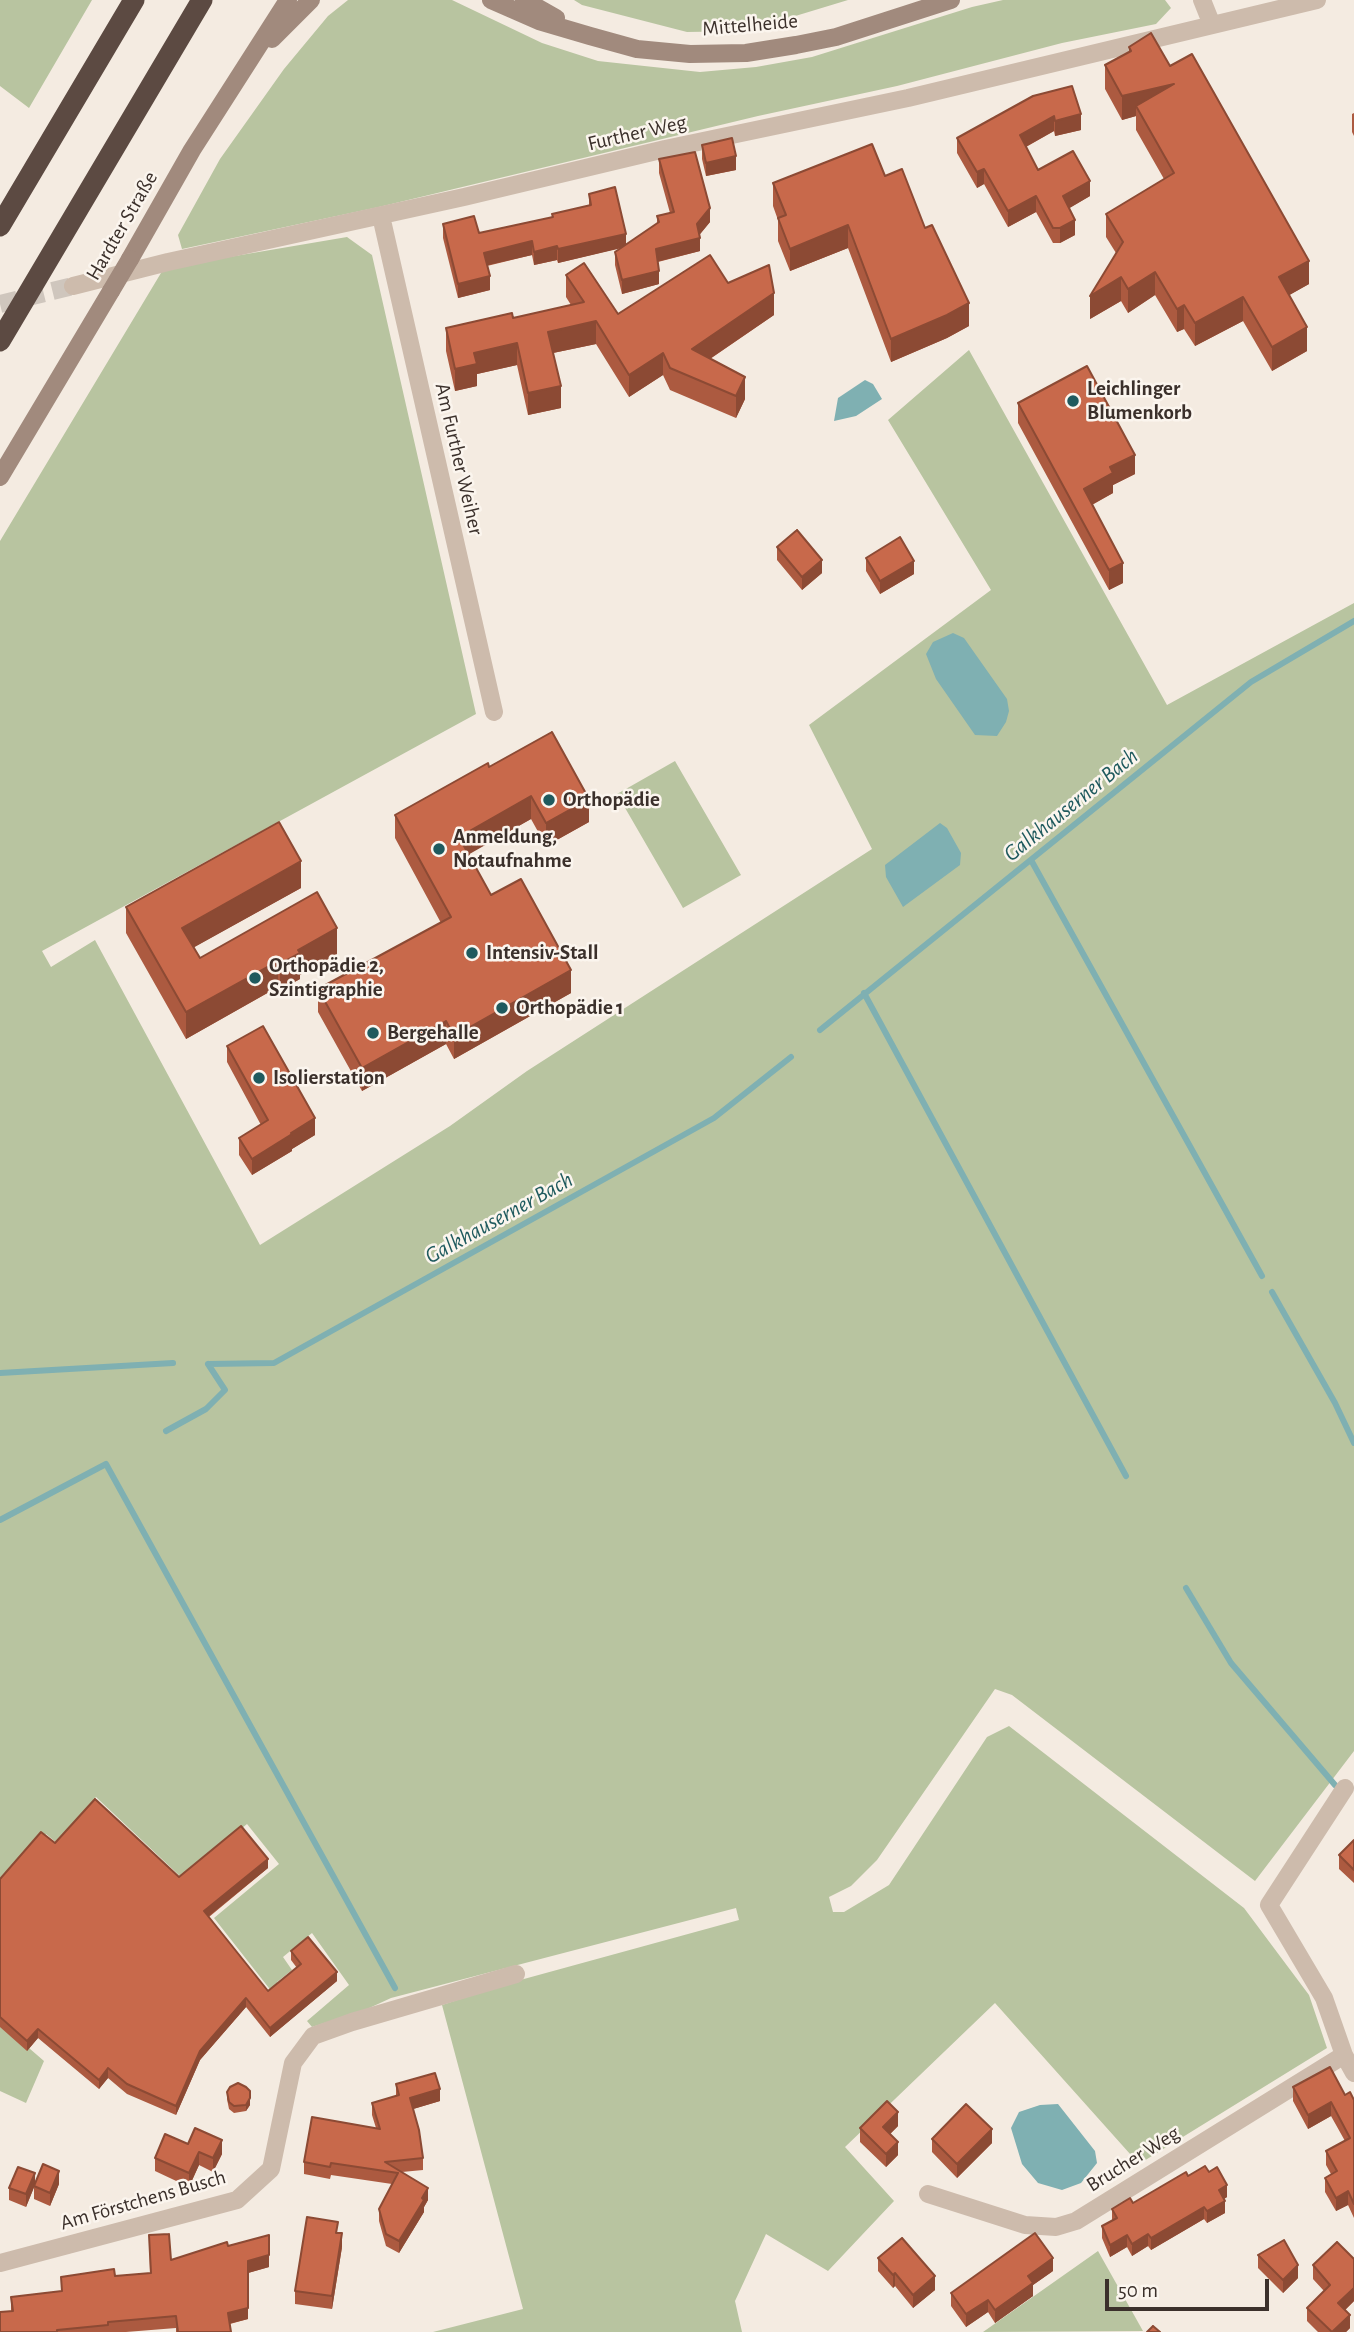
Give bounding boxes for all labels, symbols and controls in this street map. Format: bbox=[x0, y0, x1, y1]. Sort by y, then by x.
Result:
street label: Mittelheide bbox=[701, 8, 799, 42]
street label: Further Weg bbox=[585, 109, 689, 157]
street label: Hardter Straße bbox=[81, 167, 163, 285]
place label: Leichlinger Blumenkorb bbox=[1087, 376, 1192, 426]
street label: Am Further Weiher bbox=[429, 381, 489, 537]
marker: Leichlinger Blumenkorb bbox=[1065, 393, 1081, 409]
water label: Galkhauserner Bach bbox=[998, 742, 1144, 868]
place label: Orthopädie bbox=[563, 787, 660, 813]
marker: Orthopädie bbox=[541, 792, 557, 808]
place label: Anmeldung, Notaufnahme bbox=[453, 824, 572, 874]
marker: Anmeldung, Notaufnahme bbox=[431, 841, 447, 857]
place label: Intensiv-Stall bbox=[486, 940, 598, 966]
marker: Intensiv-Stall bbox=[464, 945, 480, 961]
place label: Orthopädie 2, Szintigraphie bbox=[269, 953, 384, 1003]
marker: Orthopädie 2, Szintigraphie bbox=[247, 970, 263, 986]
place label: Orthopädie 1 bbox=[516, 995, 624, 1021]
marker: Orthopädie 1 bbox=[494, 1000, 510, 1016]
place label: Bergehalle bbox=[387, 1020, 479, 1046]
marker: Bergehalle bbox=[365, 1025, 381, 1041]
place label: Isolierstation bbox=[273, 1065, 385, 1091]
marker: Isolierstation bbox=[251, 1070, 267, 1086]
water label: Galkhauserner Bach bbox=[420, 1166, 578, 1270]
street label: Brucher Weg bbox=[1082, 2120, 1184, 2198]
street label: Am Förstchens Busch bbox=[57, 2164, 229, 2236]
scale bar bbox=[1109, 2266, 1274, 2310]
text: 50 m bbox=[1118, 2280, 1158, 2301]

